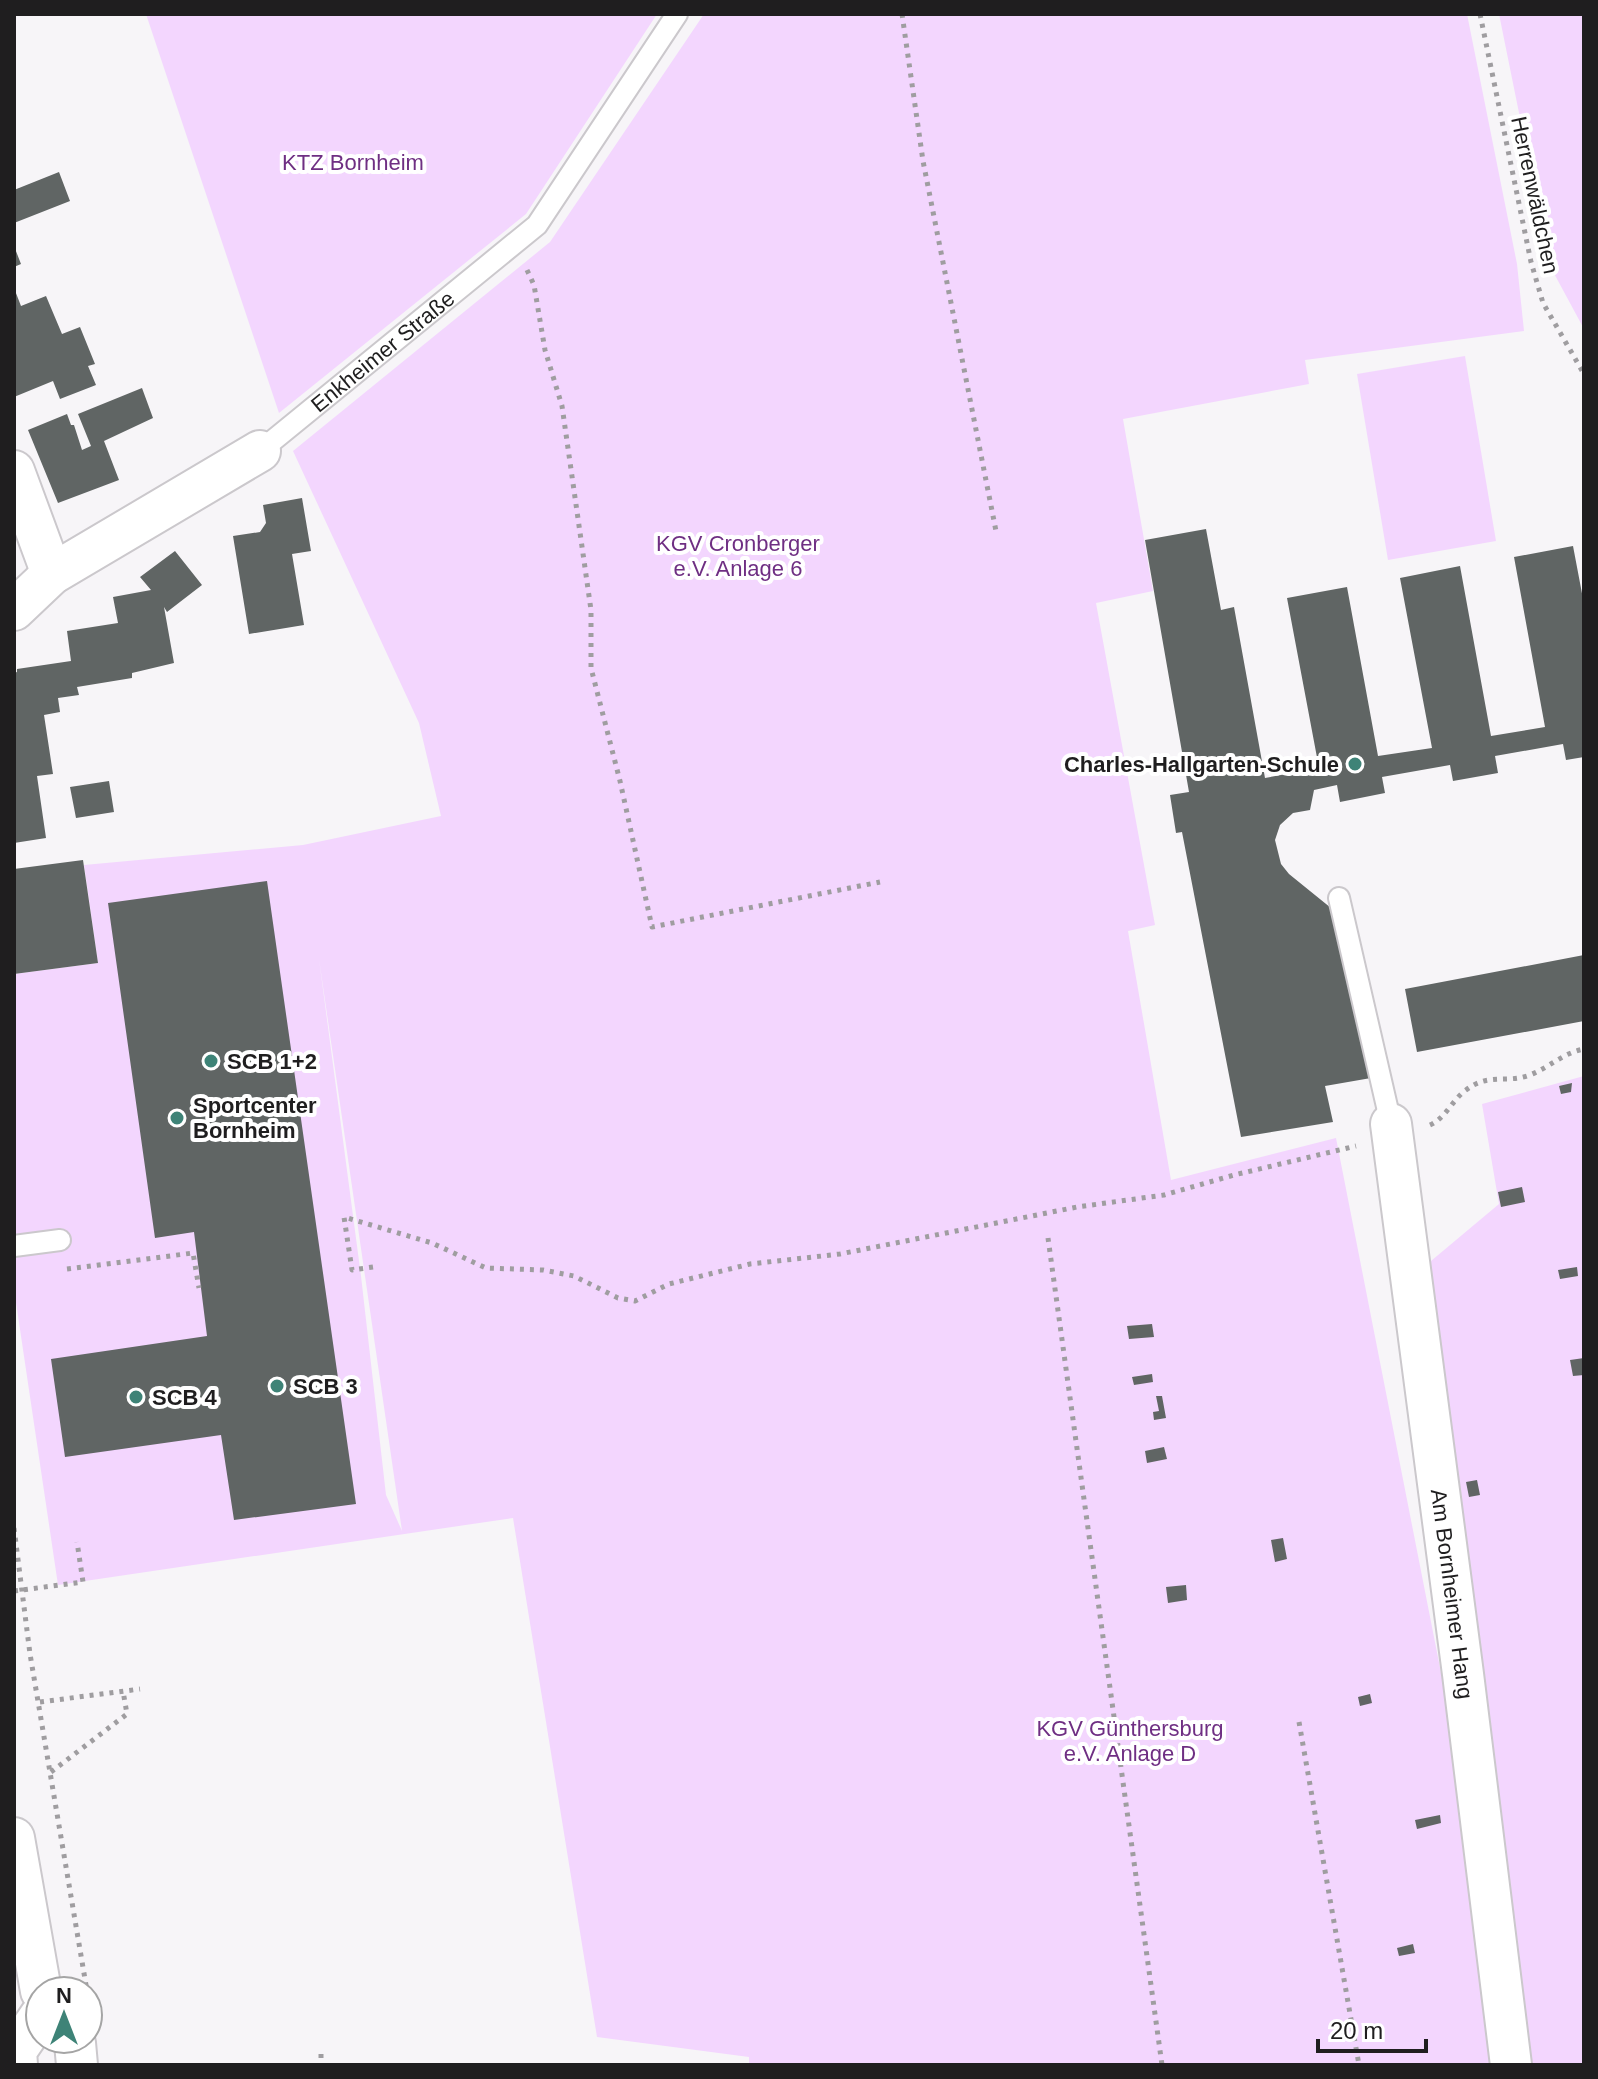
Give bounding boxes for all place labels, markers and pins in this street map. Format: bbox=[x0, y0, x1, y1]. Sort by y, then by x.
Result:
place label: Charles-Hallgarten-Schule bbox=[1064, 752, 1339, 777]
marker: Charles-Hallgarten-Schule bbox=[1346, 755, 1364, 773]
place label: SCB 1+2 bbox=[227, 1049, 317, 1074]
marker: SCB 1+2 bbox=[202, 1052, 220, 1070]
place label: Sportcenter Bornheim bbox=[193, 1093, 317, 1143]
marker: Sportcenter Bornheim bbox=[168, 1109, 186, 1127]
place label: SCB 3 bbox=[293, 1374, 358, 1399]
marker: SCB 3 bbox=[268, 1377, 286, 1395]
place label: SCB 4 bbox=[152, 1385, 218, 1410]
marker: SCB 4 bbox=[127, 1388, 145, 1406]

